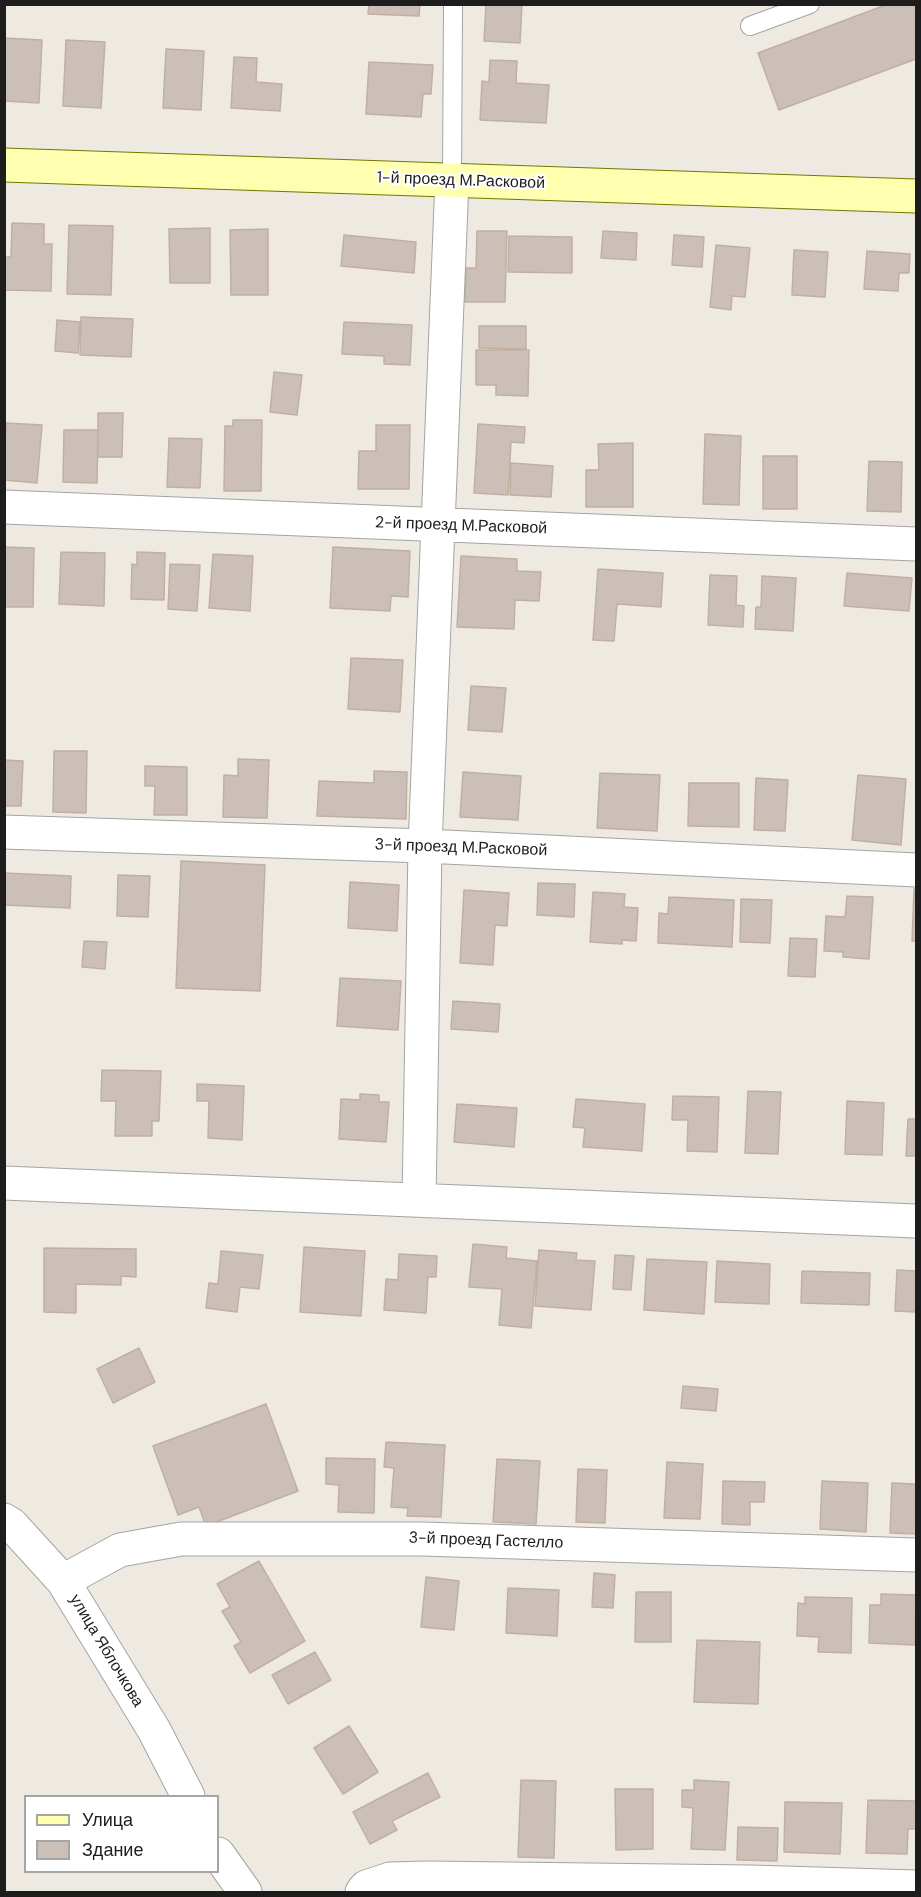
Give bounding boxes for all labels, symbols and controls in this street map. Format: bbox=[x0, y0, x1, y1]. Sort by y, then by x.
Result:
street label: 1-й проезд М.Расковой bbox=[377, 168, 545, 194]
street label: 2-й проезд М.Расковой bbox=[375, 513, 547, 539]
street label: 3-й проезд М.Расковой bbox=[374, 835, 548, 861]
street label: 3-й проезд Гастелло bbox=[408, 1529, 564, 1553]
street label: улица Яблочкова bbox=[65, 1591, 147, 1711]
legend bbox=[24, 1795, 219, 1873]
text: Улица bbox=[82, 1808, 133, 1832]
text: Здание bbox=[82, 1838, 143, 1862]

